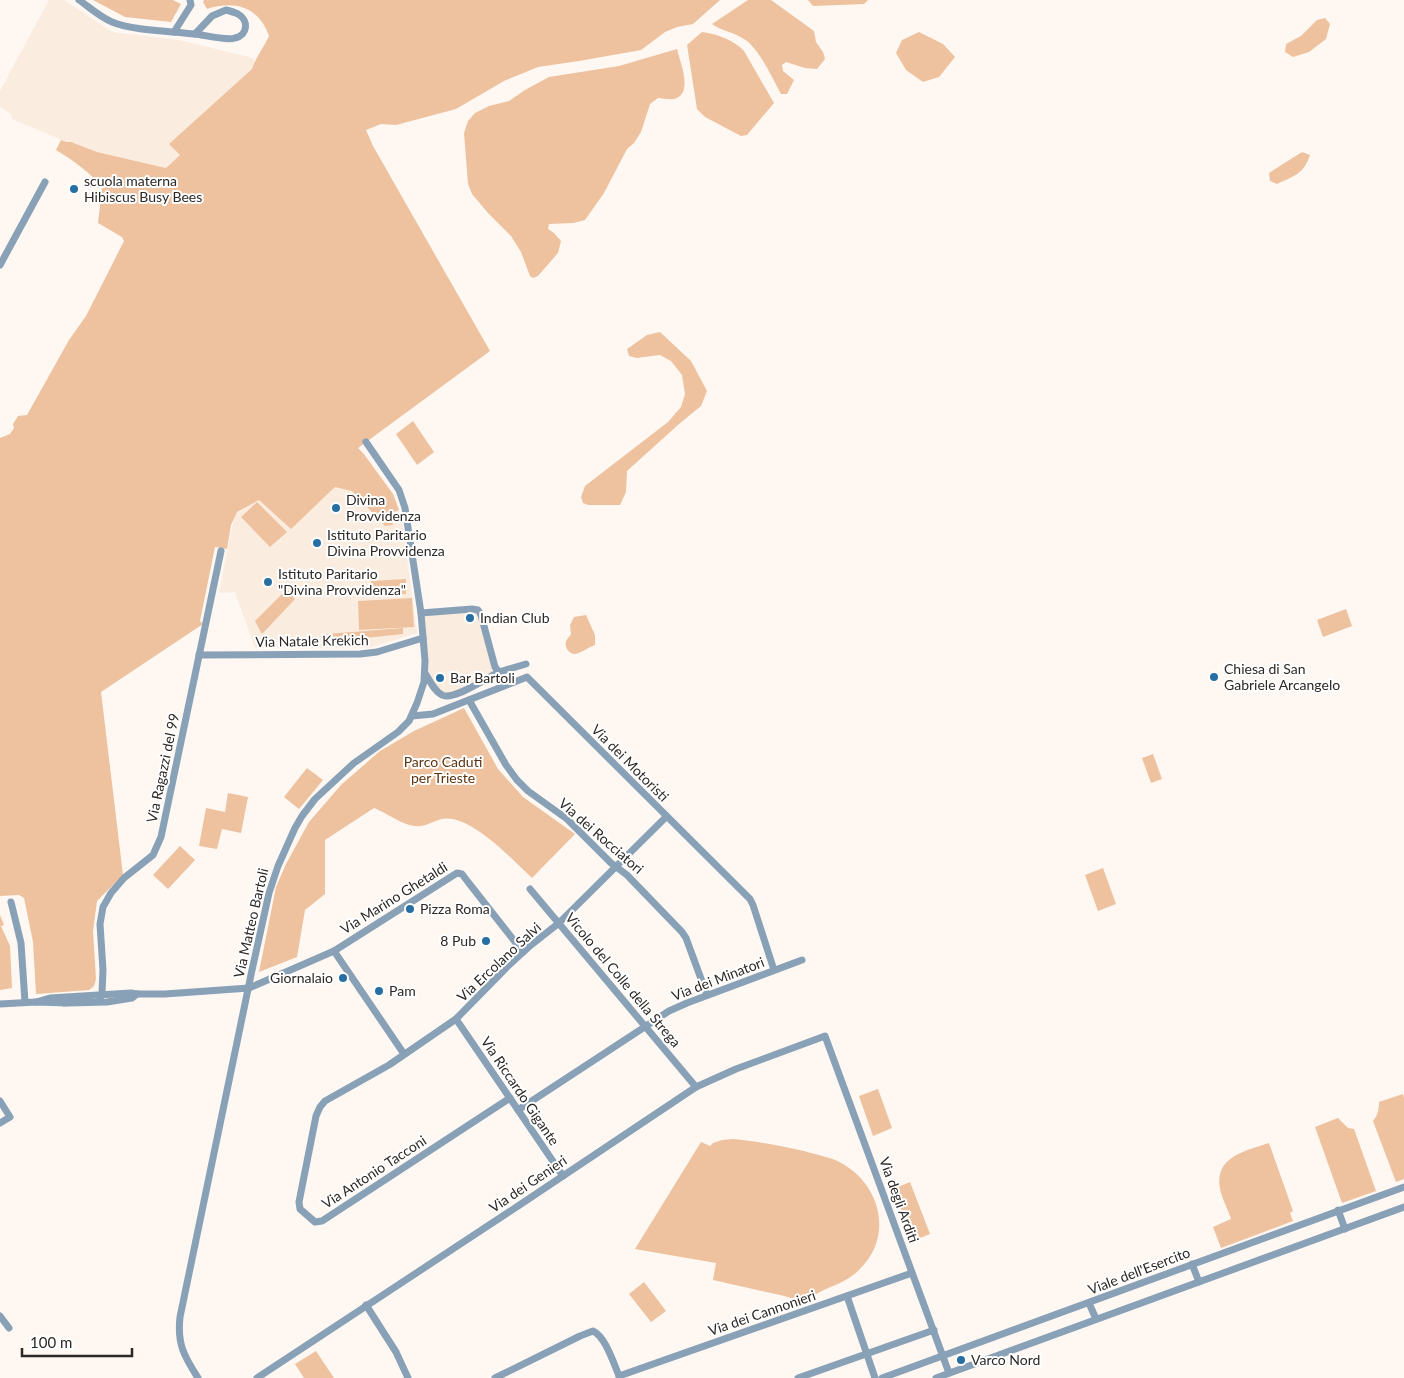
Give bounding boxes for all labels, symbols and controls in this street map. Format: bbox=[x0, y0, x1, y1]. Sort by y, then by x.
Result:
place label: scuola materna Hibiscus Busy Bees bbox=[84, 172, 202, 205]
marker: scuola materna Hibiscus Busy Bees bbox=[68, 183, 80, 195]
place label: Divina Provvidenza bbox=[346, 491, 421, 524]
marker: Divina Provvidenza bbox=[330, 502, 342, 514]
place label: Istituto Paritario Divina Provvidenza bbox=[327, 526, 445, 559]
marker: Istituto Paritario Divina Provvidenza bbox=[311, 537, 323, 549]
place label: Istituto Paritario "Divina Provvidenza" bbox=[278, 565, 406, 598]
marker: Istituto Paritario "Divina Provvidenza" bbox=[262, 576, 274, 588]
place label: Indian Club bbox=[480, 609, 550, 626]
marker: Indian Club bbox=[464, 612, 476, 624]
street label: Via Natale Krekich bbox=[255, 631, 369, 650]
place label: Chiesa di San Gabriele Arcangelo bbox=[1224, 660, 1340, 693]
place label: Bar Bartoli bbox=[450, 669, 515, 686]
marker: Chiesa di San Gabriele Arcangelo bbox=[1208, 671, 1220, 683]
marker: Bar Bartoli bbox=[434, 672, 446, 684]
street label: Via Ragazzi del 99 bbox=[143, 712, 182, 824]
street label: Via dei Motoristi bbox=[588, 720, 673, 805]
park label: Parco Caduti per Trieste bbox=[404, 753, 482, 786]
street label: Via dei Rocciatori bbox=[555, 794, 647, 877]
street label: Via Marino Ghetaldi bbox=[337, 858, 450, 937]
street label: Via Matteo Bartoli bbox=[230, 866, 271, 979]
place label: Pizza Roma bbox=[420, 900, 490, 917]
marker: Pizza Roma bbox=[404, 903, 416, 915]
street label: Vicolo del Colle della Strega bbox=[562, 909, 685, 1050]
street label: Via Ercolano Salvi bbox=[453, 918, 544, 1005]
place label: 8 Pub bbox=[440, 932, 476, 949]
marker: 8 Pub bbox=[480, 935, 492, 947]
street label: Via dei Minatori bbox=[669, 953, 767, 1004]
place label: Giornalaio bbox=[270, 969, 333, 986]
marker: Giornalaio bbox=[337, 972, 349, 984]
place label: Pam bbox=[389, 982, 416, 999]
marker: Pam bbox=[373, 985, 385, 997]
street label: Via Riccardo Gigante bbox=[478, 1033, 563, 1148]
street label: Via Antonio Tacconi bbox=[318, 1131, 429, 1212]
street label: Via dei Genieri bbox=[486, 1151, 570, 1216]
street label: Via degli Arditi bbox=[876, 1155, 923, 1245]
street label: Viale dell'Esercito bbox=[1085, 1243, 1192, 1298]
street label: Via dei Cannonieri bbox=[706, 1286, 818, 1339]
scale bar bbox=[22, 1326, 132, 1358]
text: 100 m bbox=[30, 1333, 72, 1351]
place label: Varco Nord bbox=[971, 1351, 1040, 1368]
marker: Varco Nord bbox=[955, 1354, 967, 1366]

